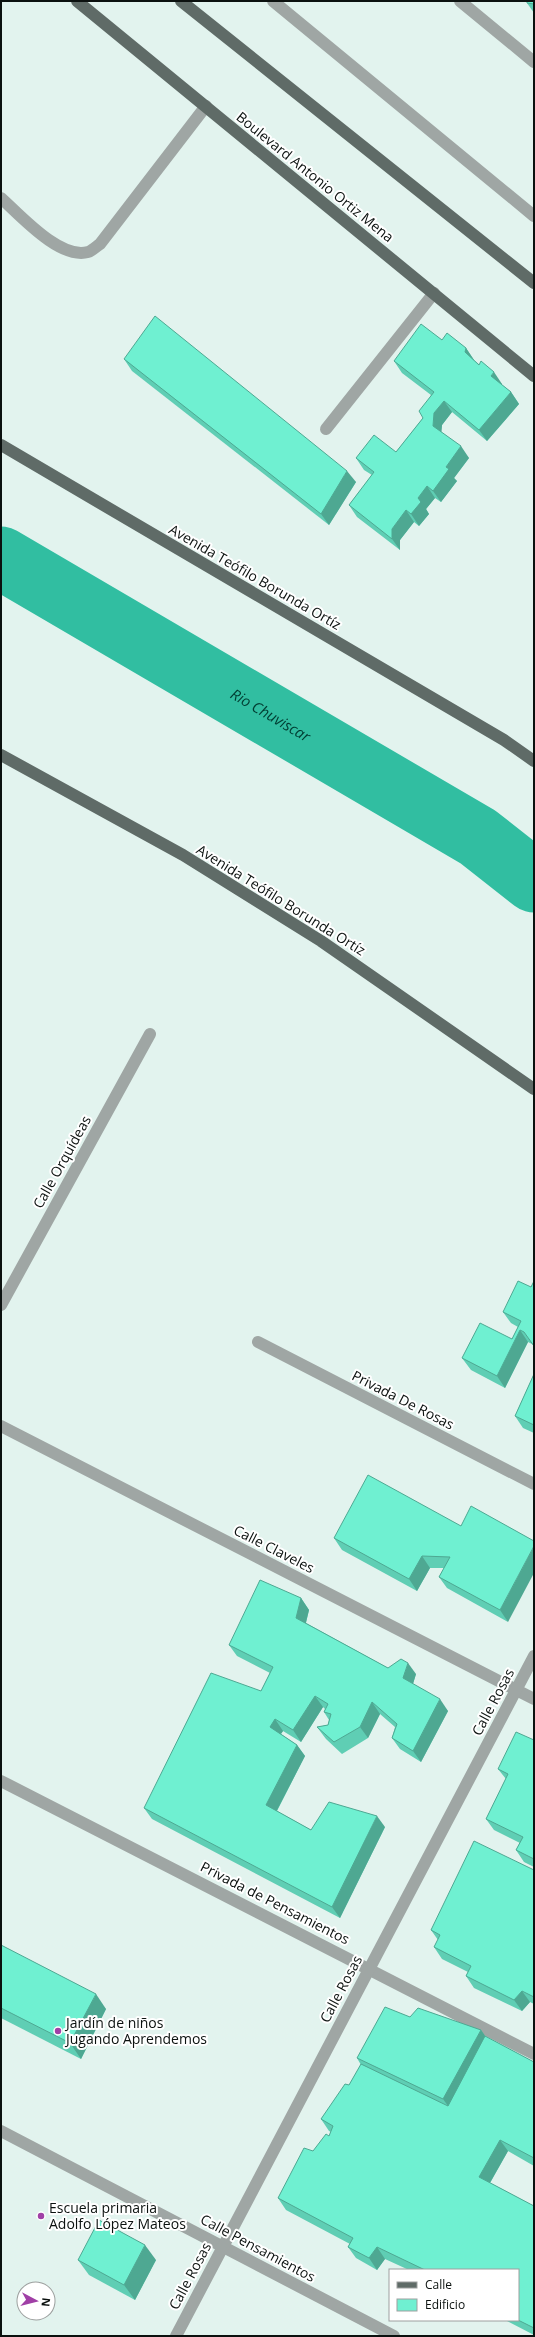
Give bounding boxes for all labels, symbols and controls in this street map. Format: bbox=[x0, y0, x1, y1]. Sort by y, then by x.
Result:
street label: Boulevard Antonio Ortiz Mena bbox=[233, 107, 398, 246]
street label: Avenida Teófilo Borunda Ortíz bbox=[166, 519, 345, 634]
water label: Rio Chuviscar bbox=[227, 683, 315, 746]
street label: Avenida Teófilo Borunda Ortíz bbox=[193, 840, 370, 960]
street label: Calle Orquídeas bbox=[28, 1112, 95, 1212]
street label: Privada De Rosas bbox=[349, 1366, 458, 1434]
street label: Calle Claveles bbox=[231, 1520, 318, 1577]
street label: Calle Rosas bbox=[467, 1665, 518, 1739]
street label: Privada de Pensamientos bbox=[197, 1857, 353, 1949]
street label: Calle Rosas bbox=[315, 1952, 366, 2026]
place label: Jardín de niños Jugando Aprendemos bbox=[64, 2013, 207, 2048]
marker: Jardín de niños Jugando Aprendemos bbox=[53, 2026, 63, 2036]
place label: Escuela primaria Adolfo López Mateos bbox=[49, 2198, 186, 2233]
street label: Calle Pensamientos bbox=[197, 2209, 319, 2286]
marker: Escuela primaria Adolfo López Mateos bbox=[36, 2211, 46, 2221]
street label: Calle Rosas bbox=[164, 2239, 215, 2313]
legend bbox=[389, 2269, 519, 2321]
text: Calle bbox=[425, 2276, 452, 2293]
north arrow bbox=[16, 2281, 56, 2321]
text: Edificio bbox=[425, 2296, 465, 2313]
text: N bbox=[38, 2297, 54, 2308]

